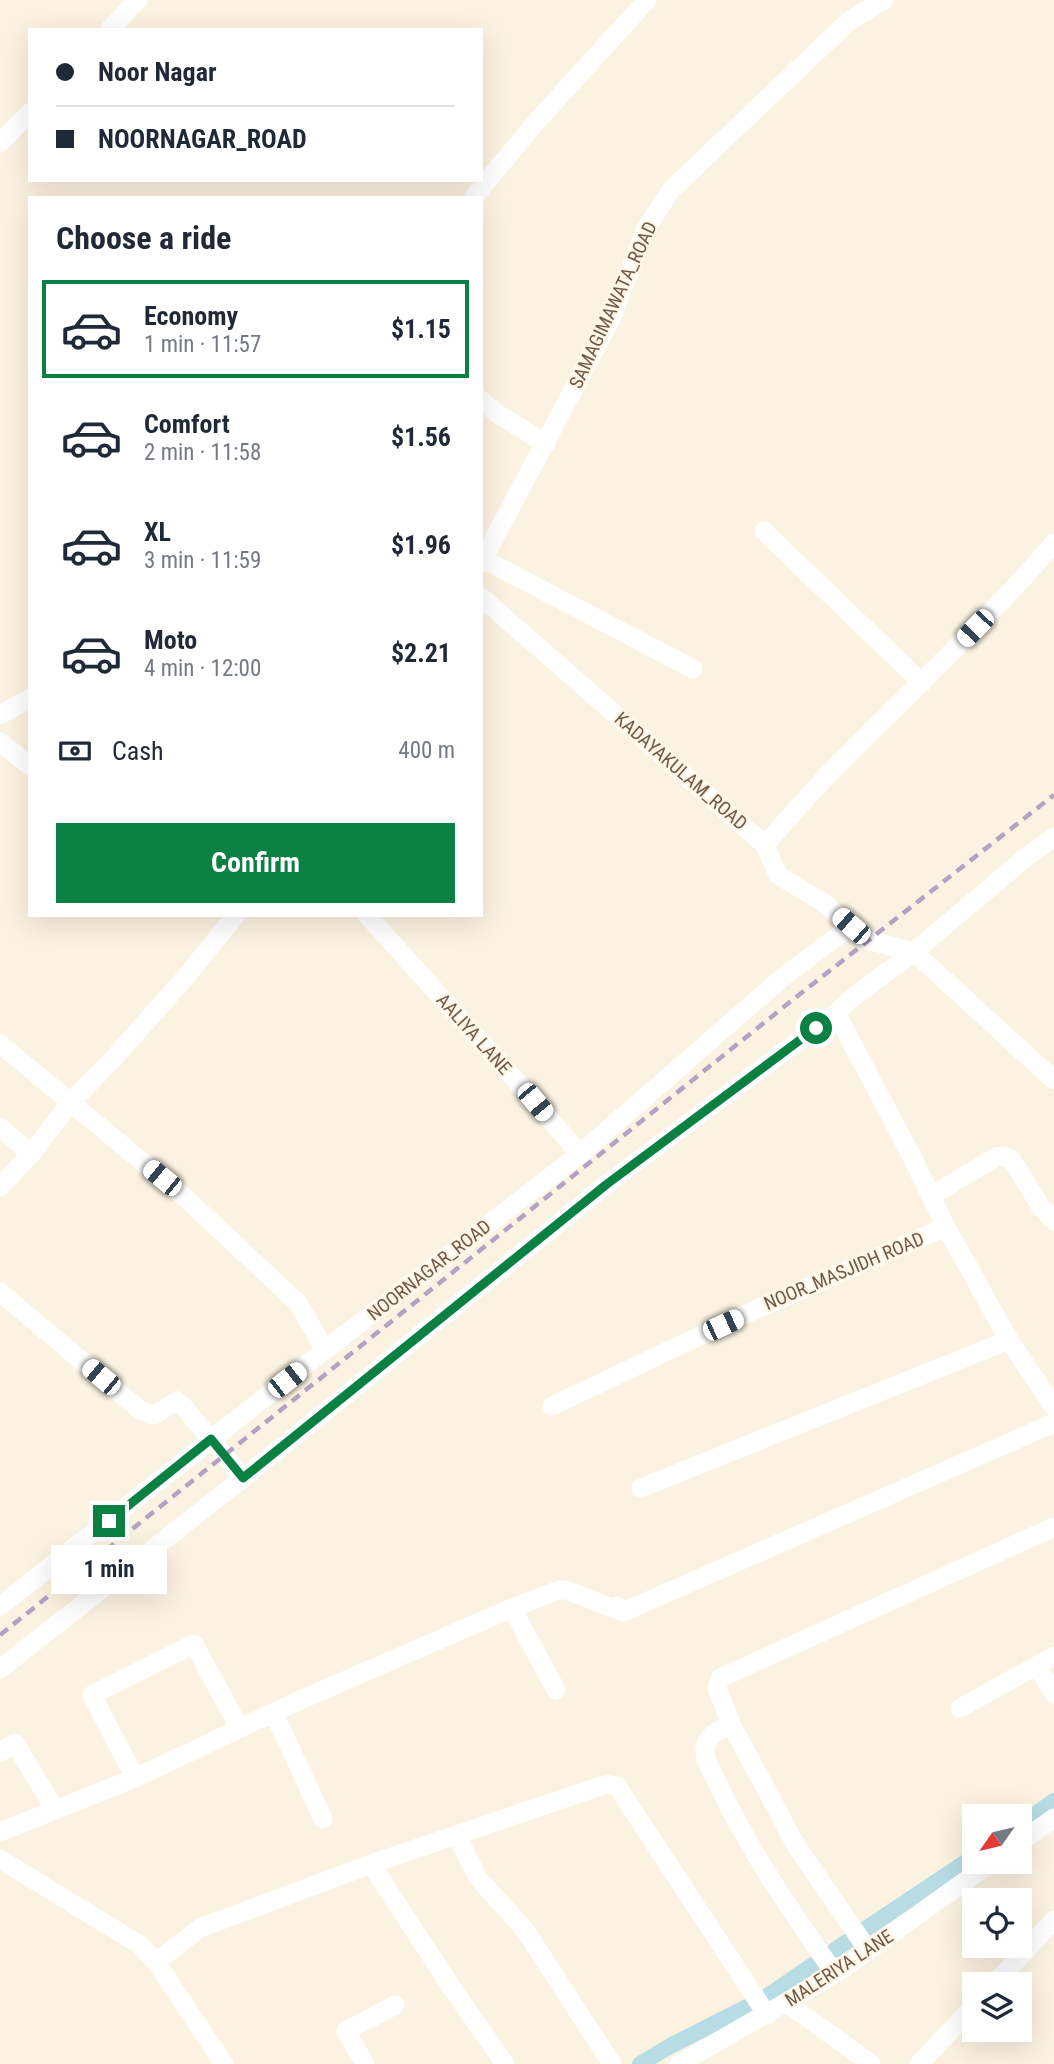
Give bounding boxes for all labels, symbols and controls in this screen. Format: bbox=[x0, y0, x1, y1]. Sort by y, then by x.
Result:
text: Noor Nagar bbox=[98, 57, 217, 87]
text: NOORNAGAR_ROAD bbox=[98, 124, 307, 154]
street label: SAMAGIMAWATA_ROAD bbox=[564, 218, 662, 392]
text: Choose a ride bbox=[56, 219, 231, 257]
icon: car bbox=[60, 298, 123, 361]
text: Economy bbox=[144, 301, 238, 331]
text: $1.15 bbox=[391, 314, 451, 344]
text: 1 min · 11:57 bbox=[144, 331, 261, 358]
icon: car bbox=[60, 406, 123, 469]
text: Comfort bbox=[144, 409, 230, 439]
text: $1.56 bbox=[391, 422, 451, 452]
text: 2 min · 11:58 bbox=[144, 439, 261, 466]
icon: car bbox=[60, 514, 123, 577]
text: XL bbox=[144, 517, 171, 547]
text: $1.96 bbox=[391, 530, 451, 560]
text: 3 min · 11:59 bbox=[144, 547, 261, 574]
car bbox=[953, 606, 998, 650]
icon: car bbox=[60, 622, 123, 685]
text: Moto bbox=[144, 625, 197, 655]
text: $2.21 bbox=[391, 638, 451, 668]
text: 4 min · 12:00 bbox=[144, 655, 261, 682]
street label: KADAYAKULAM_ROAD bbox=[610, 707, 752, 835]
icon: cash bbox=[56, 732, 94, 770]
text: Cash bbox=[112, 736, 164, 766]
text: 400 m bbox=[398, 737, 455, 764]
button: Confirm bbox=[56, 823, 455, 903]
car bbox=[829, 904, 874, 948]
street label: AALIYA LANE bbox=[432, 989, 516, 1079]
route start bbox=[800, 1012, 832, 1044]
car bbox=[514, 1079, 557, 1125]
car bbox=[140, 1157, 185, 1199]
street label: NOORNAGAR_ROAD bbox=[363, 1215, 495, 1325]
street label: NOOR_MASJIDH ROAD bbox=[760, 1227, 928, 1315]
car bbox=[700, 1307, 747, 1343]
car bbox=[79, 1355, 124, 1399]
car bbox=[264, 1359, 311, 1401]
route end bbox=[93, 1505, 125, 1537]
callout: 1 min bbox=[51, 1546, 167, 1594]
text: 1 min bbox=[83, 1556, 135, 1583]
north arrow bbox=[962, 1804, 1032, 1874]
map controls bbox=[962, 1804, 1032, 2042]
button: locate bbox=[962, 1888, 1032, 1958]
street label: MALERIYA LANE bbox=[781, 1924, 897, 2012]
button: layers bbox=[962, 1972, 1032, 2042]

